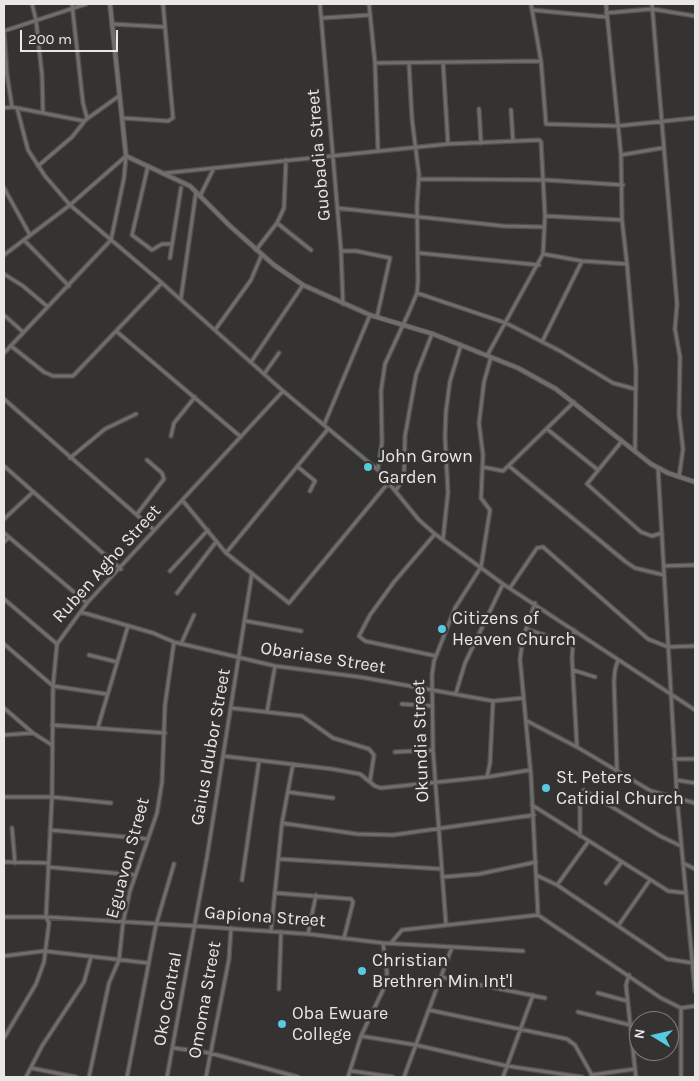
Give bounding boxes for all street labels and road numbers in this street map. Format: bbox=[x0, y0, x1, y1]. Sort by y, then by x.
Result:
street label: Guobadia Street bbox=[302, 88, 336, 222]
street label: Ruben Agho Street bbox=[48, 500, 166, 628]
street label: Obariase Street bbox=[259, 637, 387, 679]
street label: Gaius Idubor Street bbox=[187, 667, 235, 827]
street label: Okundia Street bbox=[408, 679, 434, 803]
street label: Eguavon Street bbox=[101, 795, 155, 921]
street label: Gapiona Street bbox=[204, 902, 326, 932]
street label: Omoma Street bbox=[184, 940, 226, 1060]
street label: Oko Central bbox=[149, 950, 187, 1048]

